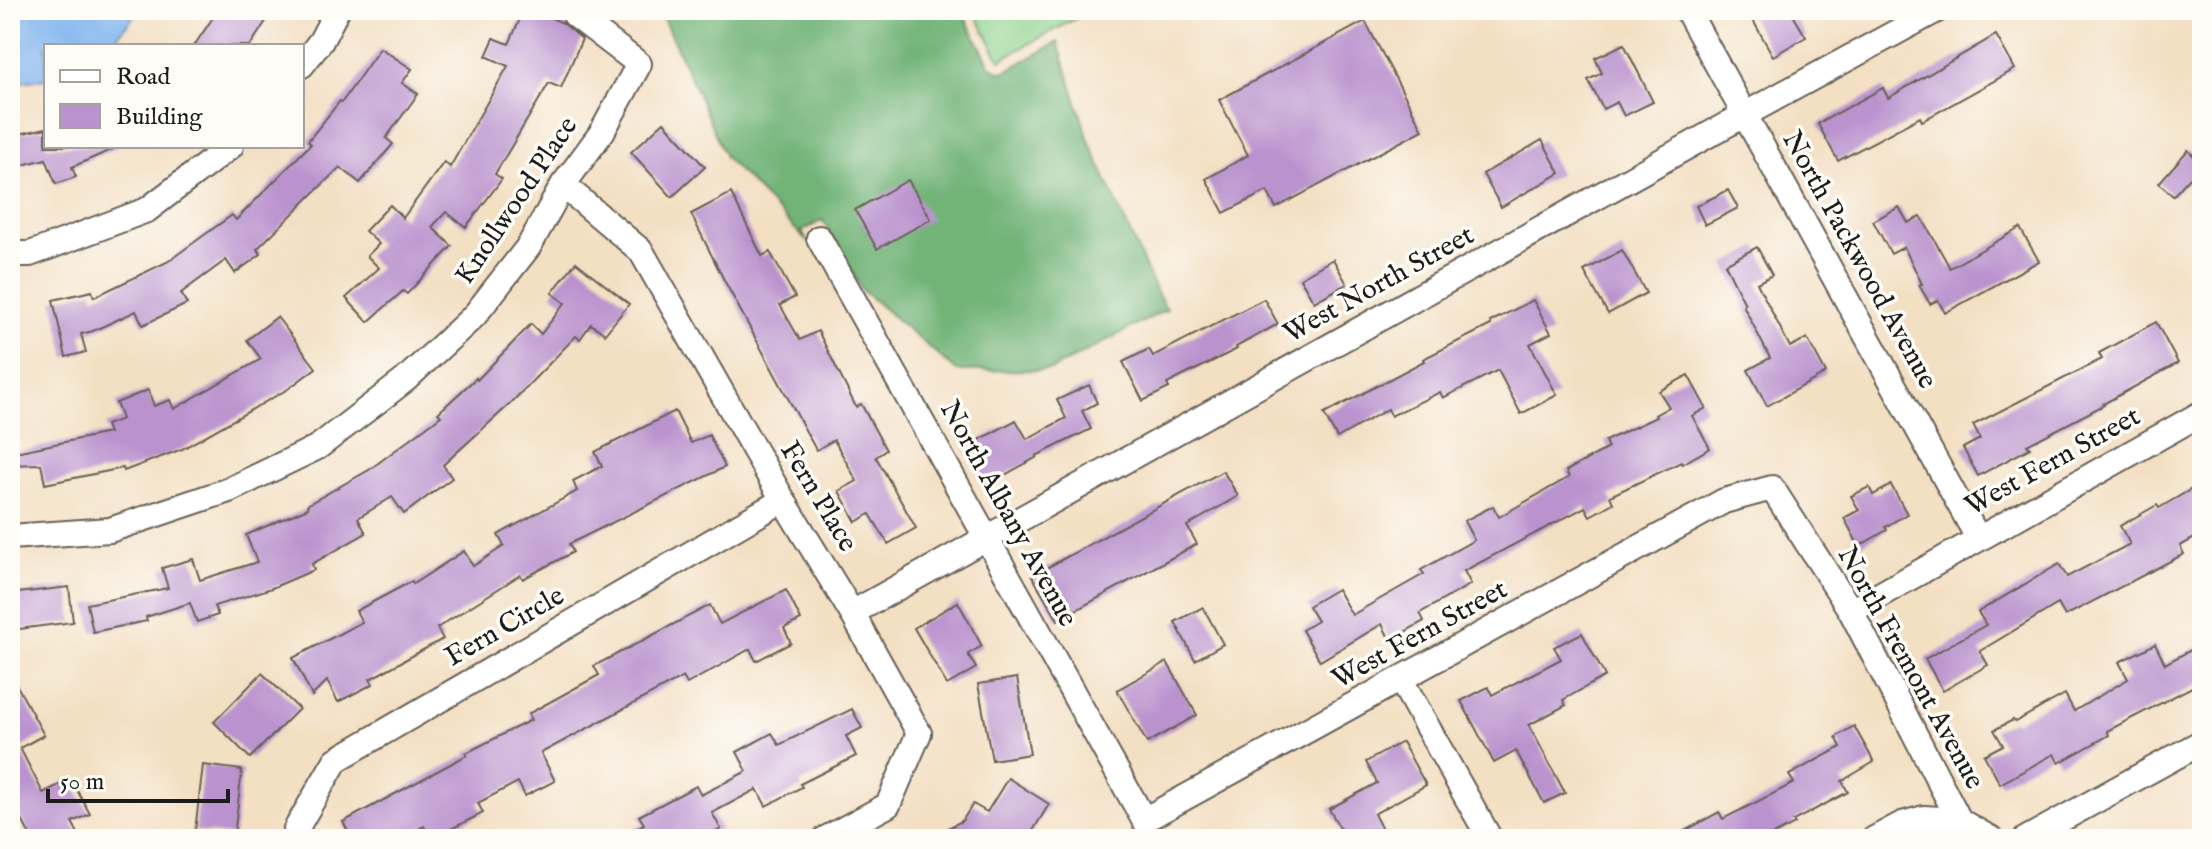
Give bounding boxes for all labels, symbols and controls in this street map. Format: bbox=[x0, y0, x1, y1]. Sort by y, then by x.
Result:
legend bbox=[44, 44, 304, 148]
text: Road bbox=[116, 62, 170, 93]
text: Building bbox=[116, 102, 203, 133]
street label: Knollwood Place bbox=[448, 110, 586, 292]
street label: North Packwood Avenue bbox=[1774, 125, 1944, 395]
street label: West North Street bbox=[1278, 218, 1481, 352]
street label: North Albany Avenue bbox=[931, 395, 1085, 633]
street label: West Fern Street bbox=[1959, 399, 2147, 525]
street label: Fern Place bbox=[771, 435, 865, 559]
street label: North Fremont Avenue bbox=[1829, 540, 1991, 796]
street label: West Fern Street bbox=[1326, 572, 1514, 698]
street label: Fern Circle bbox=[439, 579, 571, 675]
scale bar bbox=[48, 753, 228, 803]
text: 50 m bbox=[60, 767, 104, 798]

